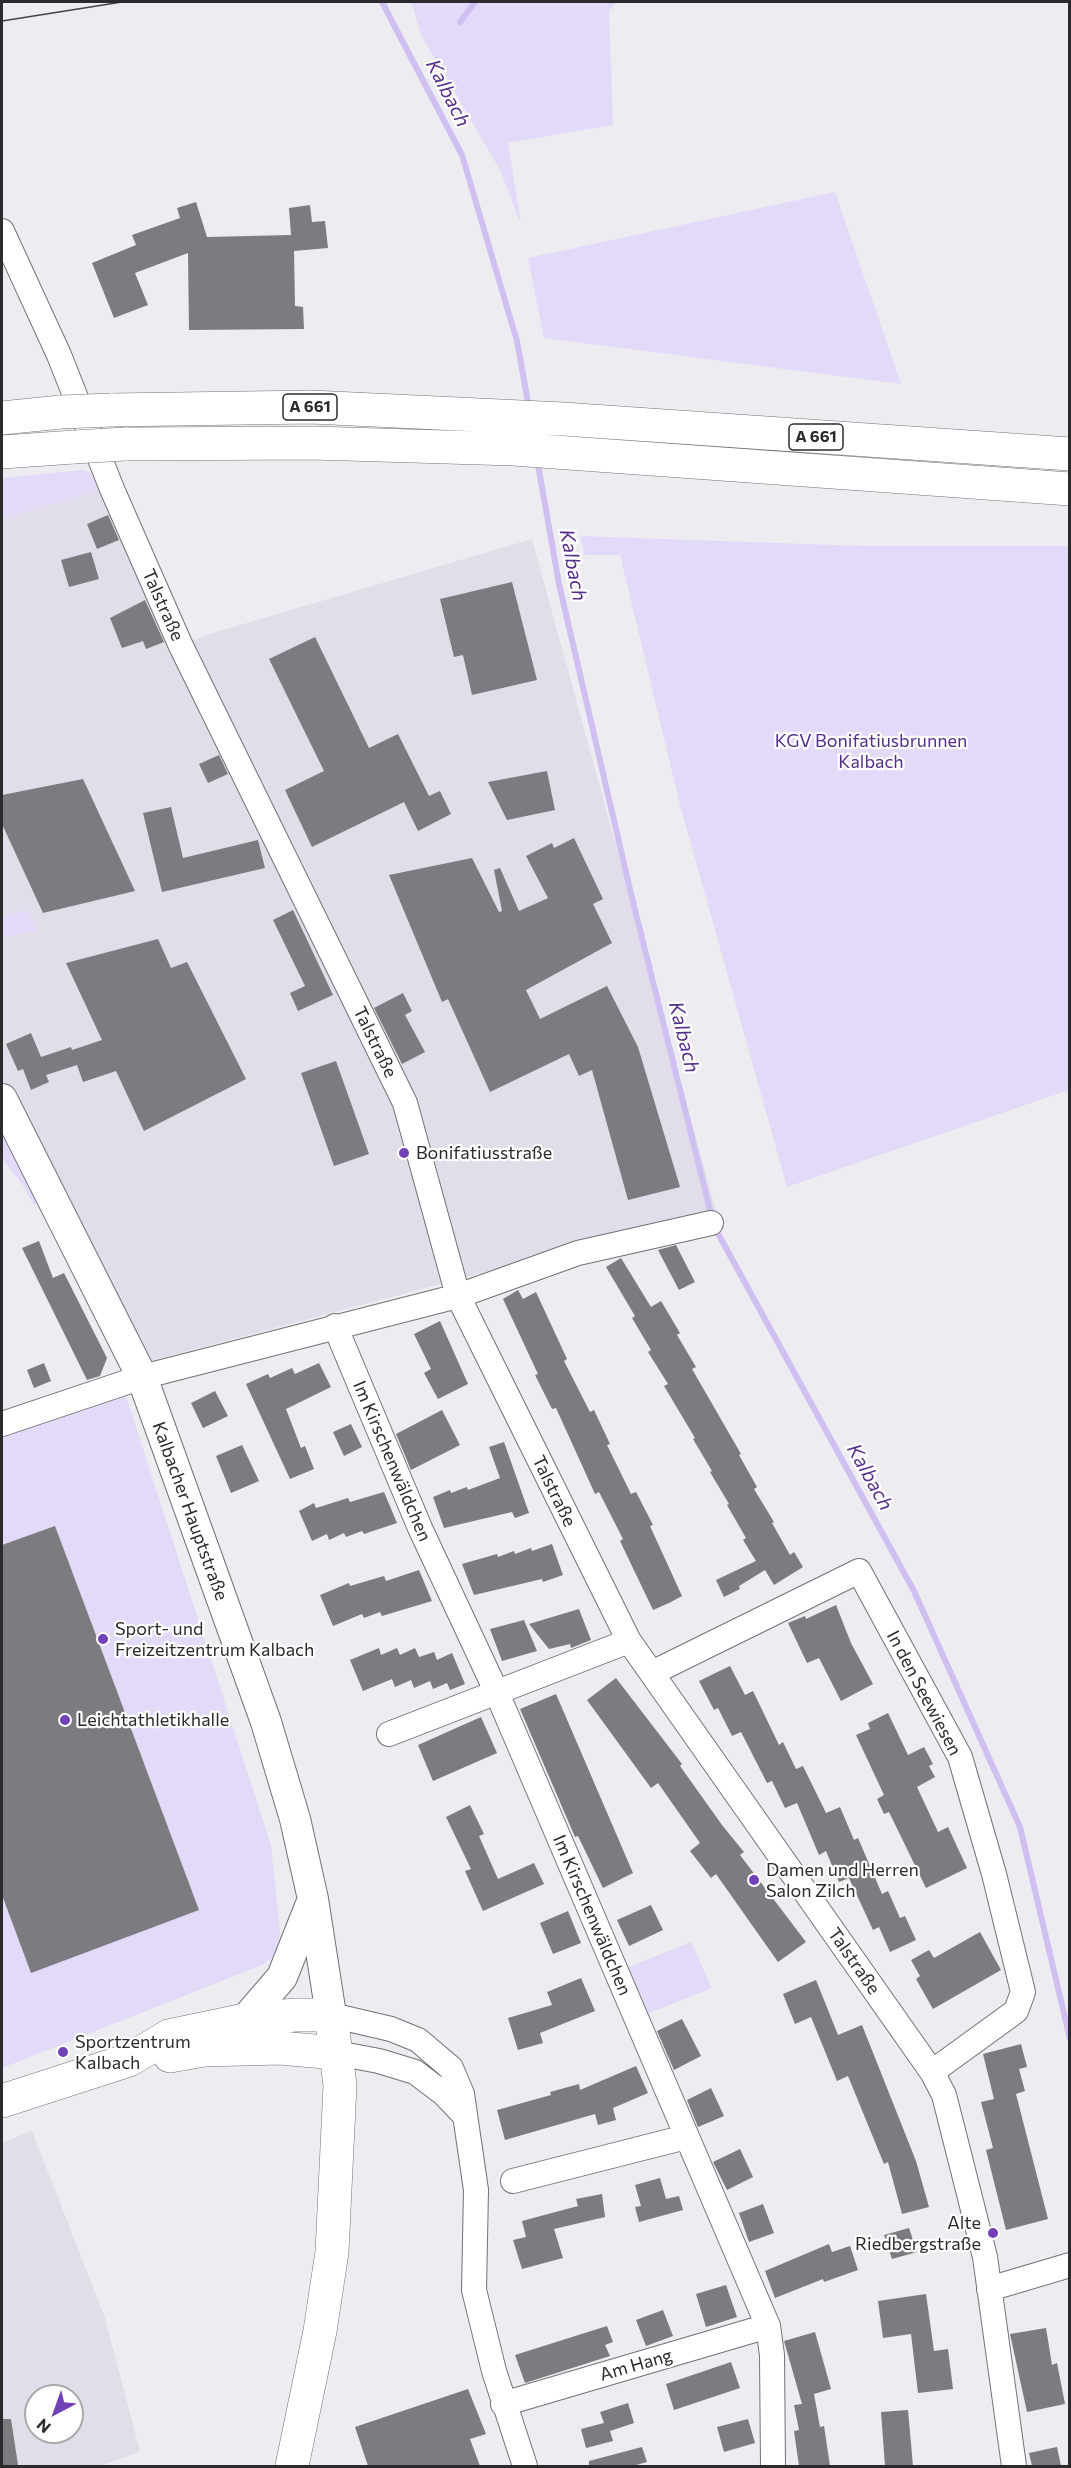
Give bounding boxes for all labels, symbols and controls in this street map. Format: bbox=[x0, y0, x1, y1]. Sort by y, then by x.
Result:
water label: Kalbach bbox=[421, 55, 475, 131]
road number: A 661 bbox=[283, 394, 337, 420]
road number: A 661 bbox=[789, 424, 843, 450]
water label: Kalbach bbox=[554, 527, 592, 603]
street label: Talstraße bbox=[138, 566, 188, 644]
park label: KGV Bonifatiusbrunnen Kalbach bbox=[775, 730, 967, 772]
water label: Kalbach bbox=[664, 999, 704, 1075]
street label: Talstraße bbox=[349, 1003, 401, 1081]
place label: Bonifatiusstraße bbox=[416, 1142, 552, 1164]
marker: Bonifatiusstraße bbox=[397, 1146, 411, 1160]
street label: Im Kirschenwäldchen bbox=[348, 1377, 436, 1545]
street label: Kalbacher Hauptstraße bbox=[148, 1419, 232, 1603]
water label: Kalbach bbox=[842, 1439, 898, 1515]
street label: Talstraße bbox=[528, 1452, 580, 1530]
place label: Sport- und Freizeitzentrum Kalbach bbox=[115, 1618, 314, 1660]
street label: In den Seewiesen bbox=[882, 1627, 966, 1759]
marker: Sport- und Freizeitzentrum Kalbach bbox=[96, 1632, 110, 1646]
place label: Leichtathletikhalle bbox=[77, 1709, 229, 1731]
marker: Leichtathletikhalle bbox=[58, 1713, 72, 1727]
street label: Im Kirschenwäldchen bbox=[548, 1831, 636, 1999]
place label: Damen und Herren Salon Zilch bbox=[766, 1859, 919, 1902]
marker: Damen und Herren Salon Zilch bbox=[747, 1873, 761, 1887]
street label: Talstraße bbox=[823, 1924, 885, 1998]
place label: Sportzentrum Kalbach bbox=[75, 2031, 191, 2074]
marker: Sportzentrum Kalbach bbox=[56, 2045, 70, 2059]
place label: Alte Riedbergstraße bbox=[855, 2212, 981, 2254]
marker: Alte Riedbergstraße bbox=[986, 2226, 1000, 2240]
street label: Am Hang bbox=[597, 2344, 675, 2386]
north arrow bbox=[24, 2384, 84, 2444]
text: N bbox=[32, 2415, 54, 2438]

